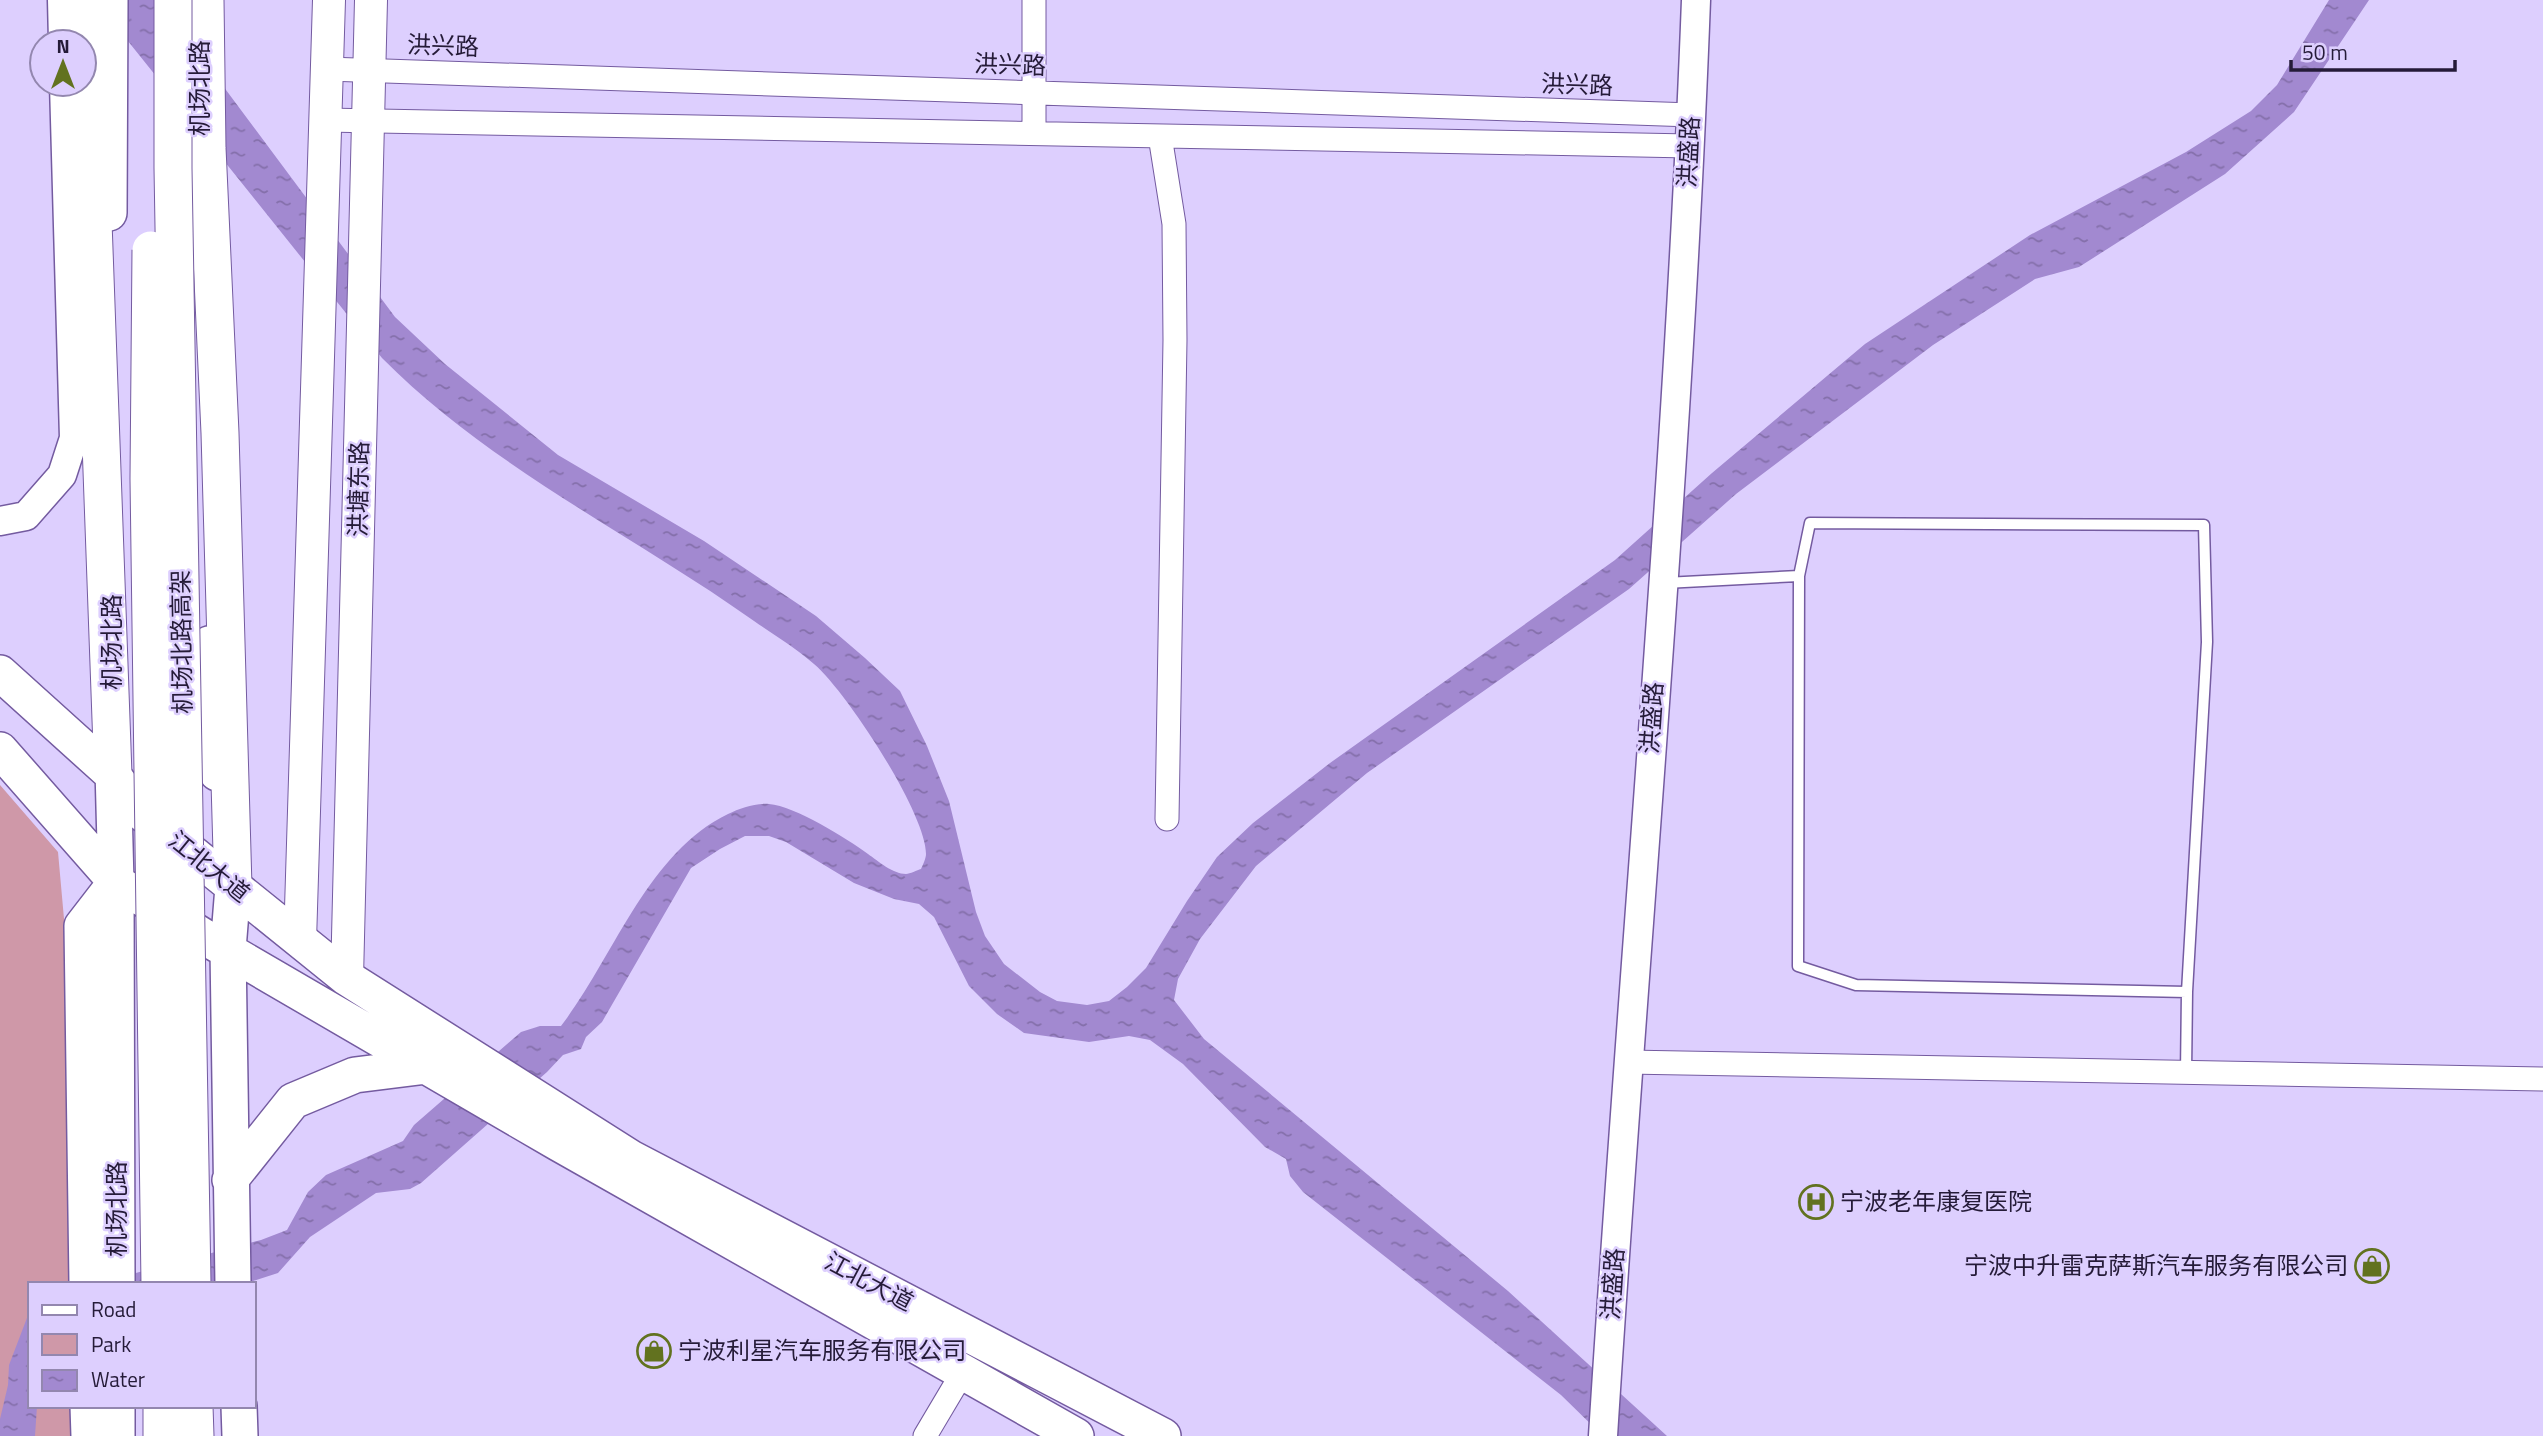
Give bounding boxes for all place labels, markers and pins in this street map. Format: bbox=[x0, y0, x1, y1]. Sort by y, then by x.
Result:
hospital icon: 宁波老年康复医院 bbox=[1797, 1183, 1835, 1221]
place label: 宁波老年康复医院 bbox=[1840, 1183, 2032, 1219]
place label: 宁波中升雷克萨斯汽车服务有限公司 bbox=[1964, 1247, 2348, 1283]
shop icon: 宁波中升雷克萨斯汽车服务有限公司 bbox=[2353, 1247, 2391, 1285]
shop icon: 宁波利星汽车服务有限公司 bbox=[635, 1332, 673, 1370]
place label: 宁波利星汽车服务有限公司 bbox=[678, 1332, 966, 1368]

